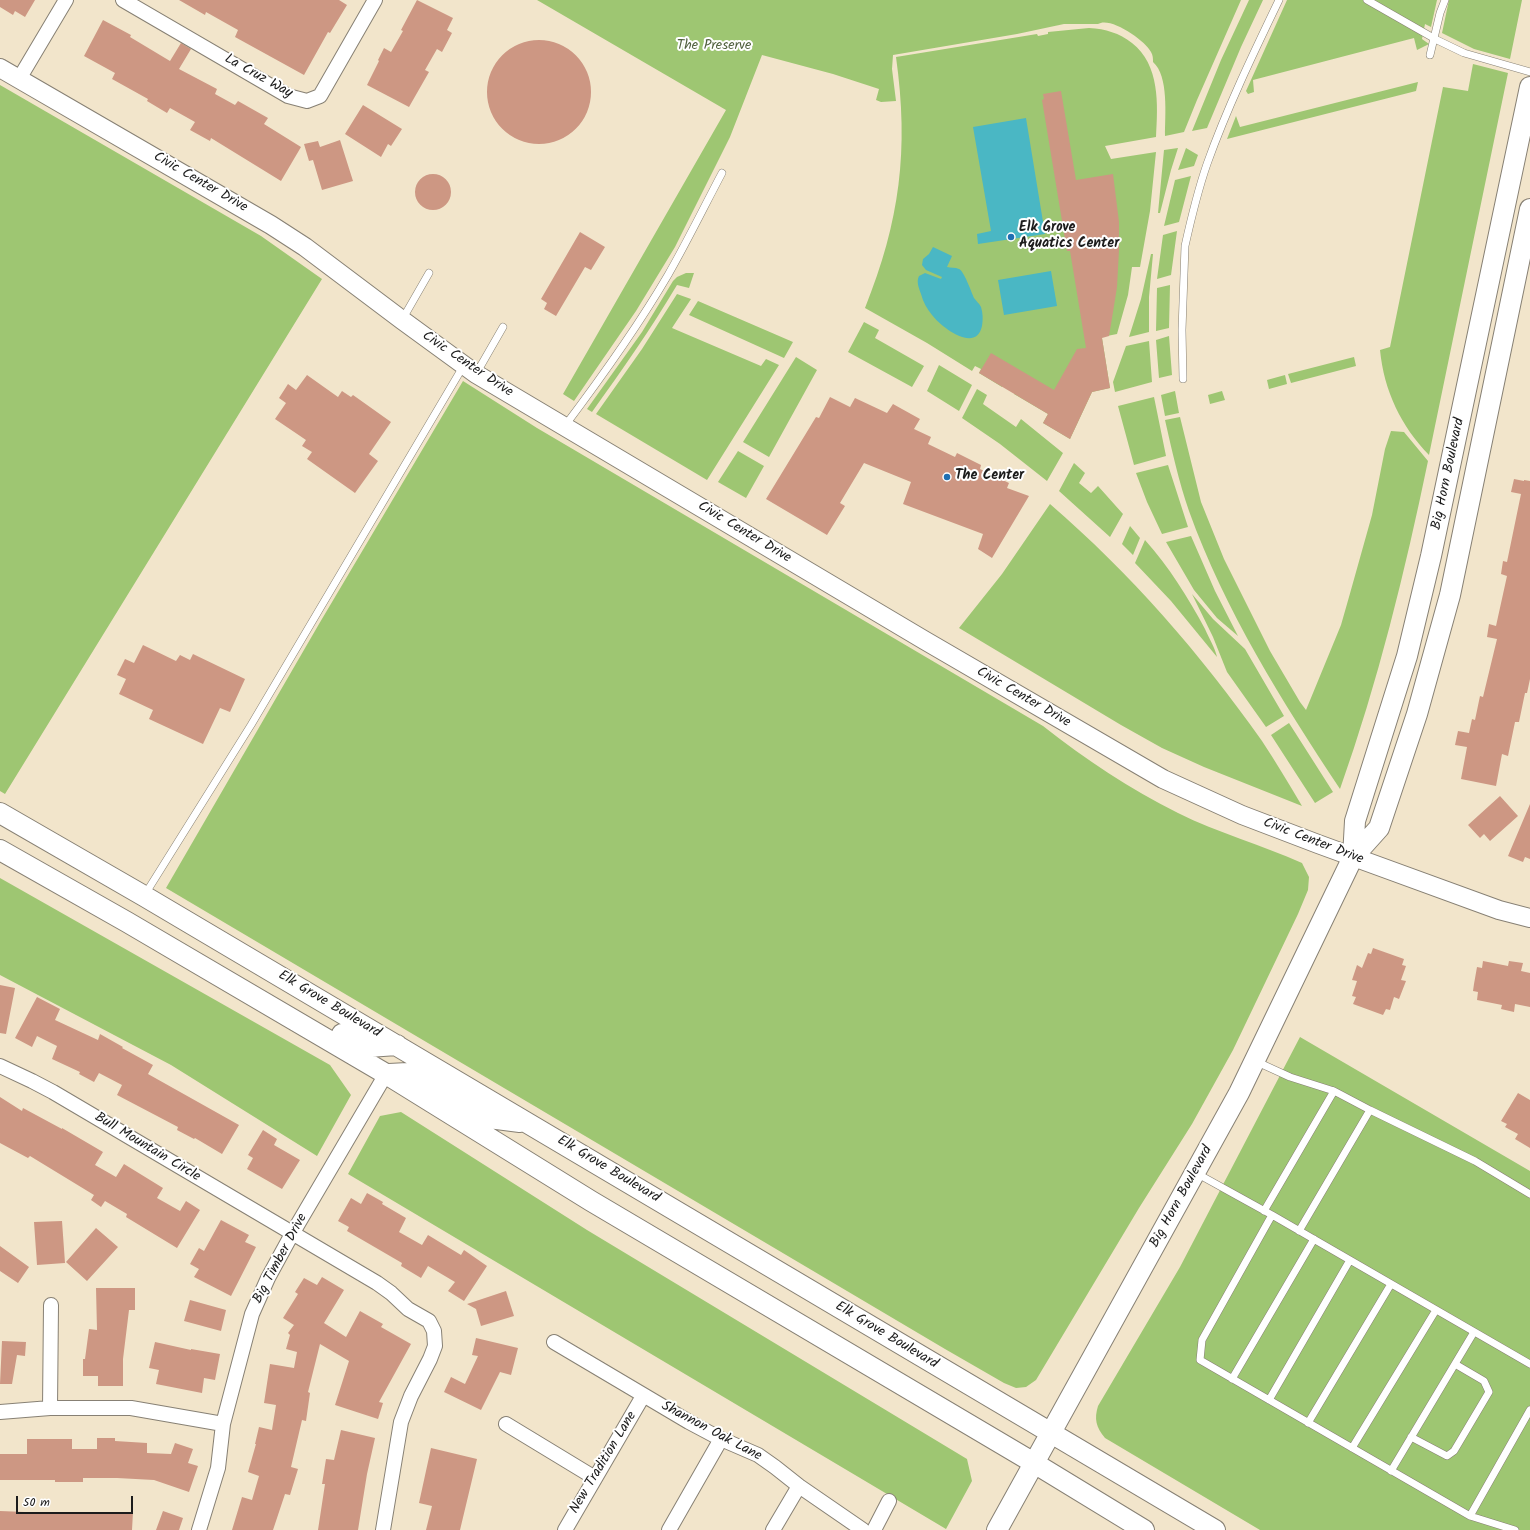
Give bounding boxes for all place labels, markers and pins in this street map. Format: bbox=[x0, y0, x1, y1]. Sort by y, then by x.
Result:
place label: Elk Grove Aquatics Center bbox=[1019, 221, 1119, 254]
marker: Elk Grove Aquatics Center bbox=[1006, 232, 1016, 242]
place label: The Center bbox=[955, 469, 1024, 485]
marker: The Center bbox=[942, 472, 952, 482]

